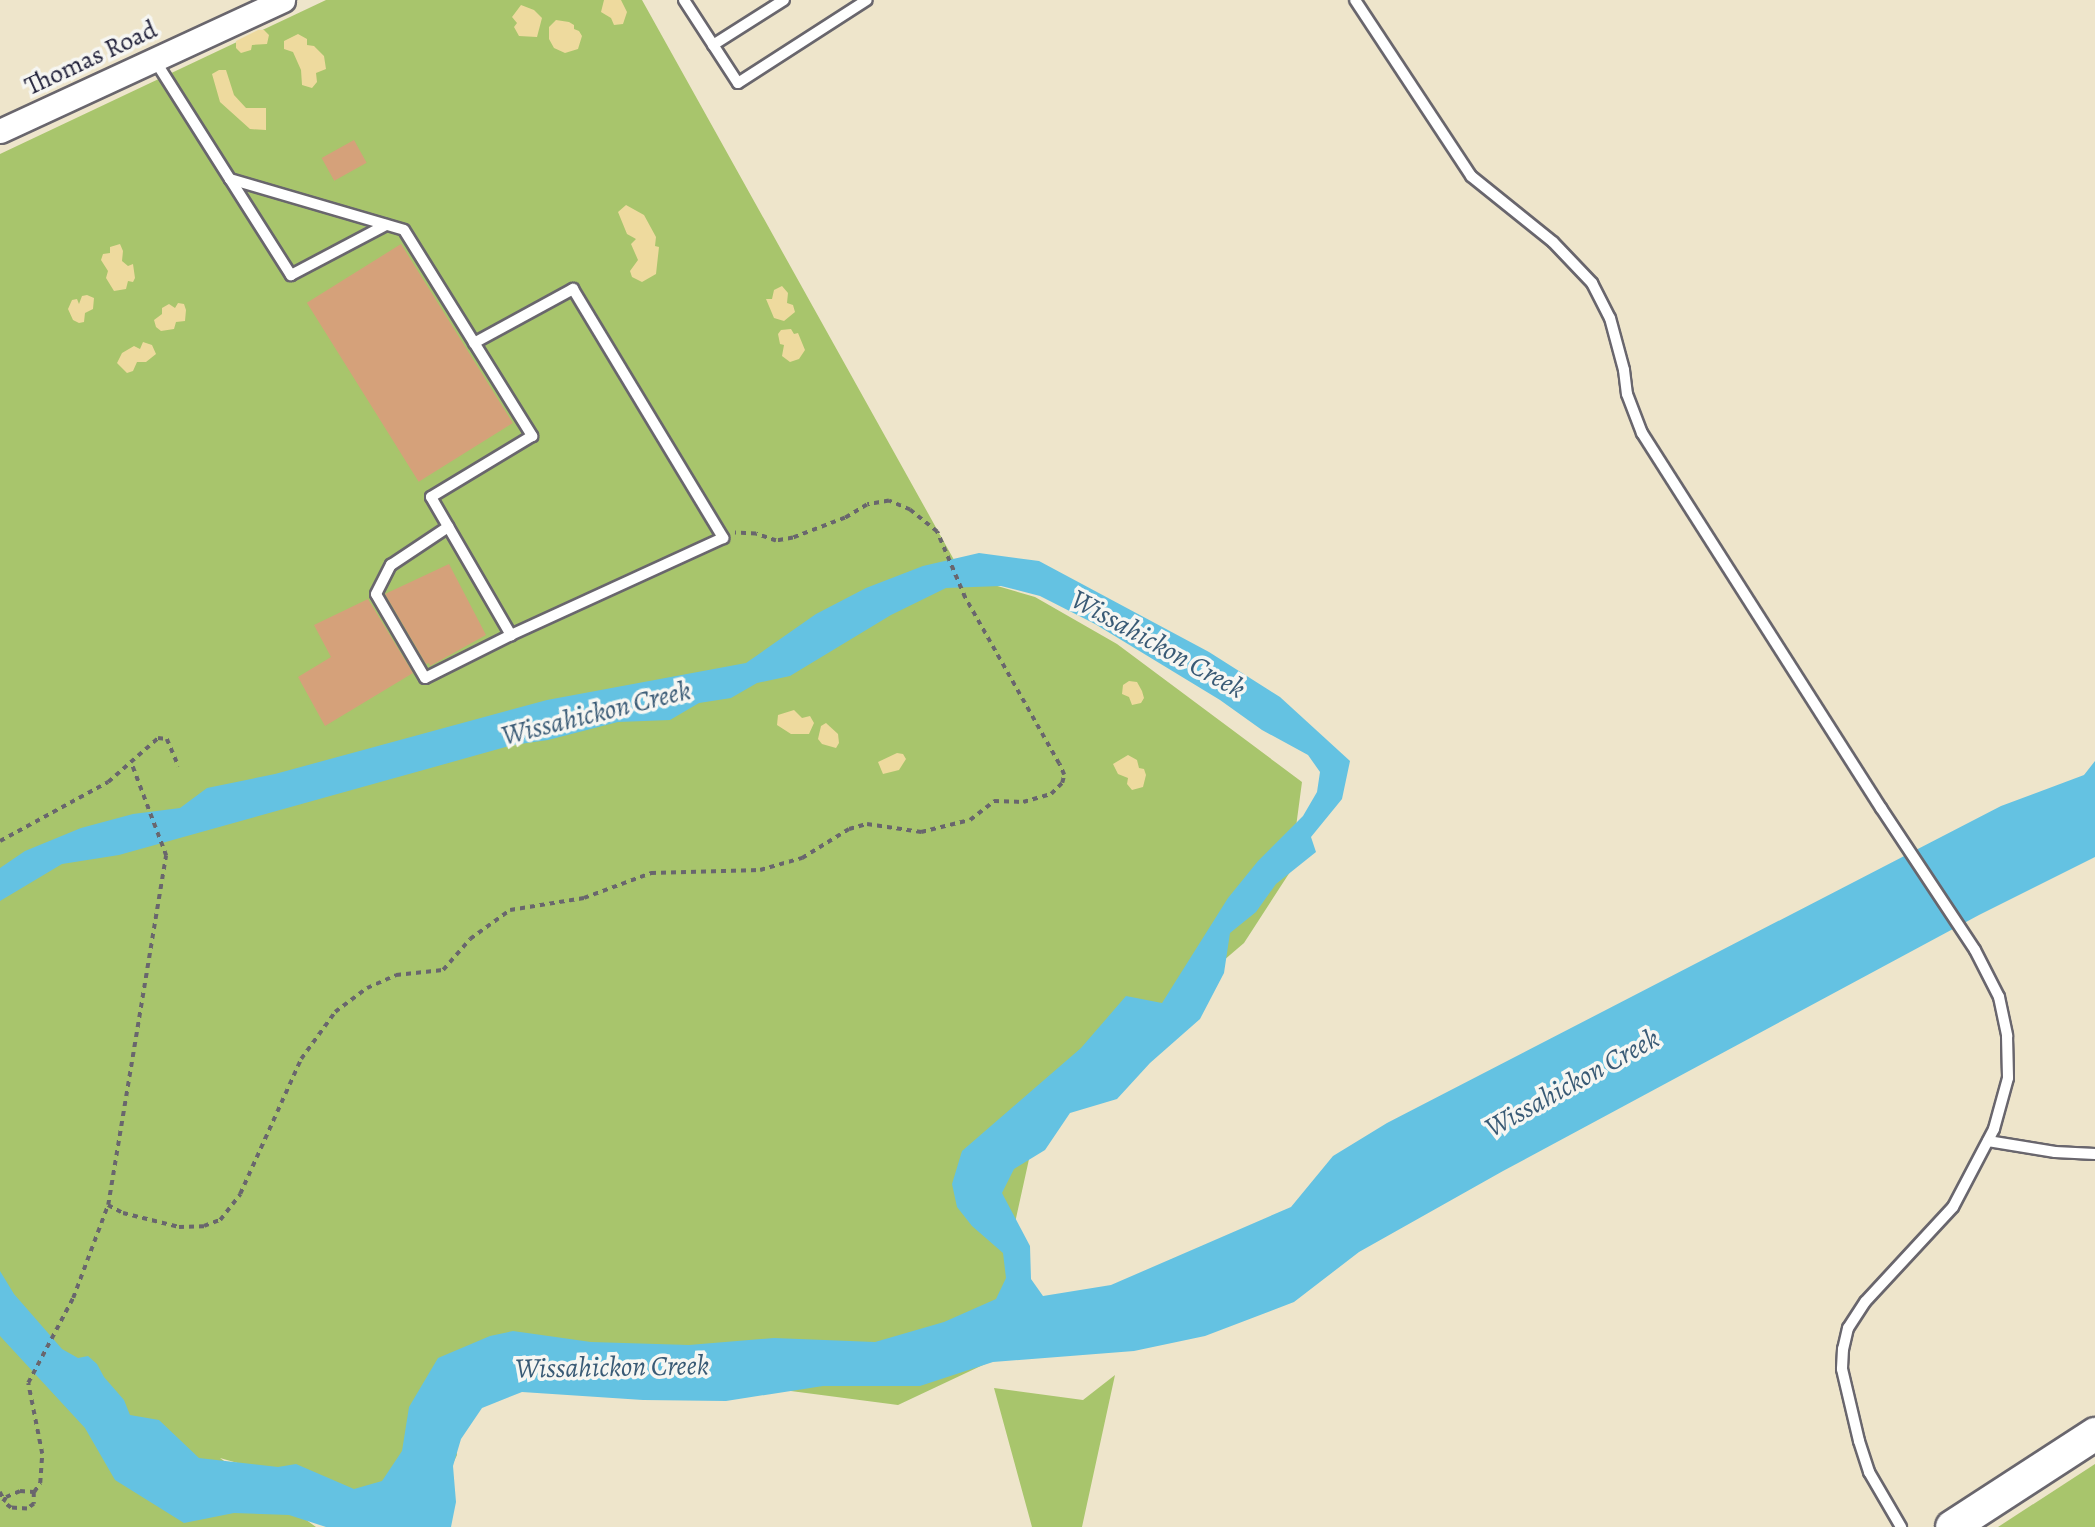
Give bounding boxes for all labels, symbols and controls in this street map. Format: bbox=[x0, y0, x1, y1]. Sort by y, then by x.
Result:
street label: Thomas Road bbox=[20, 14, 162, 102]
water label: Wissahickon Creek bbox=[1065, 582, 1251, 706]
water label: Wissahickon Creek bbox=[498, 673, 694, 753]
water label: Wissahickon Creek bbox=[1479, 1021, 1665, 1145]
water label: Wissahickon Creek bbox=[515, 1349, 709, 1385]

